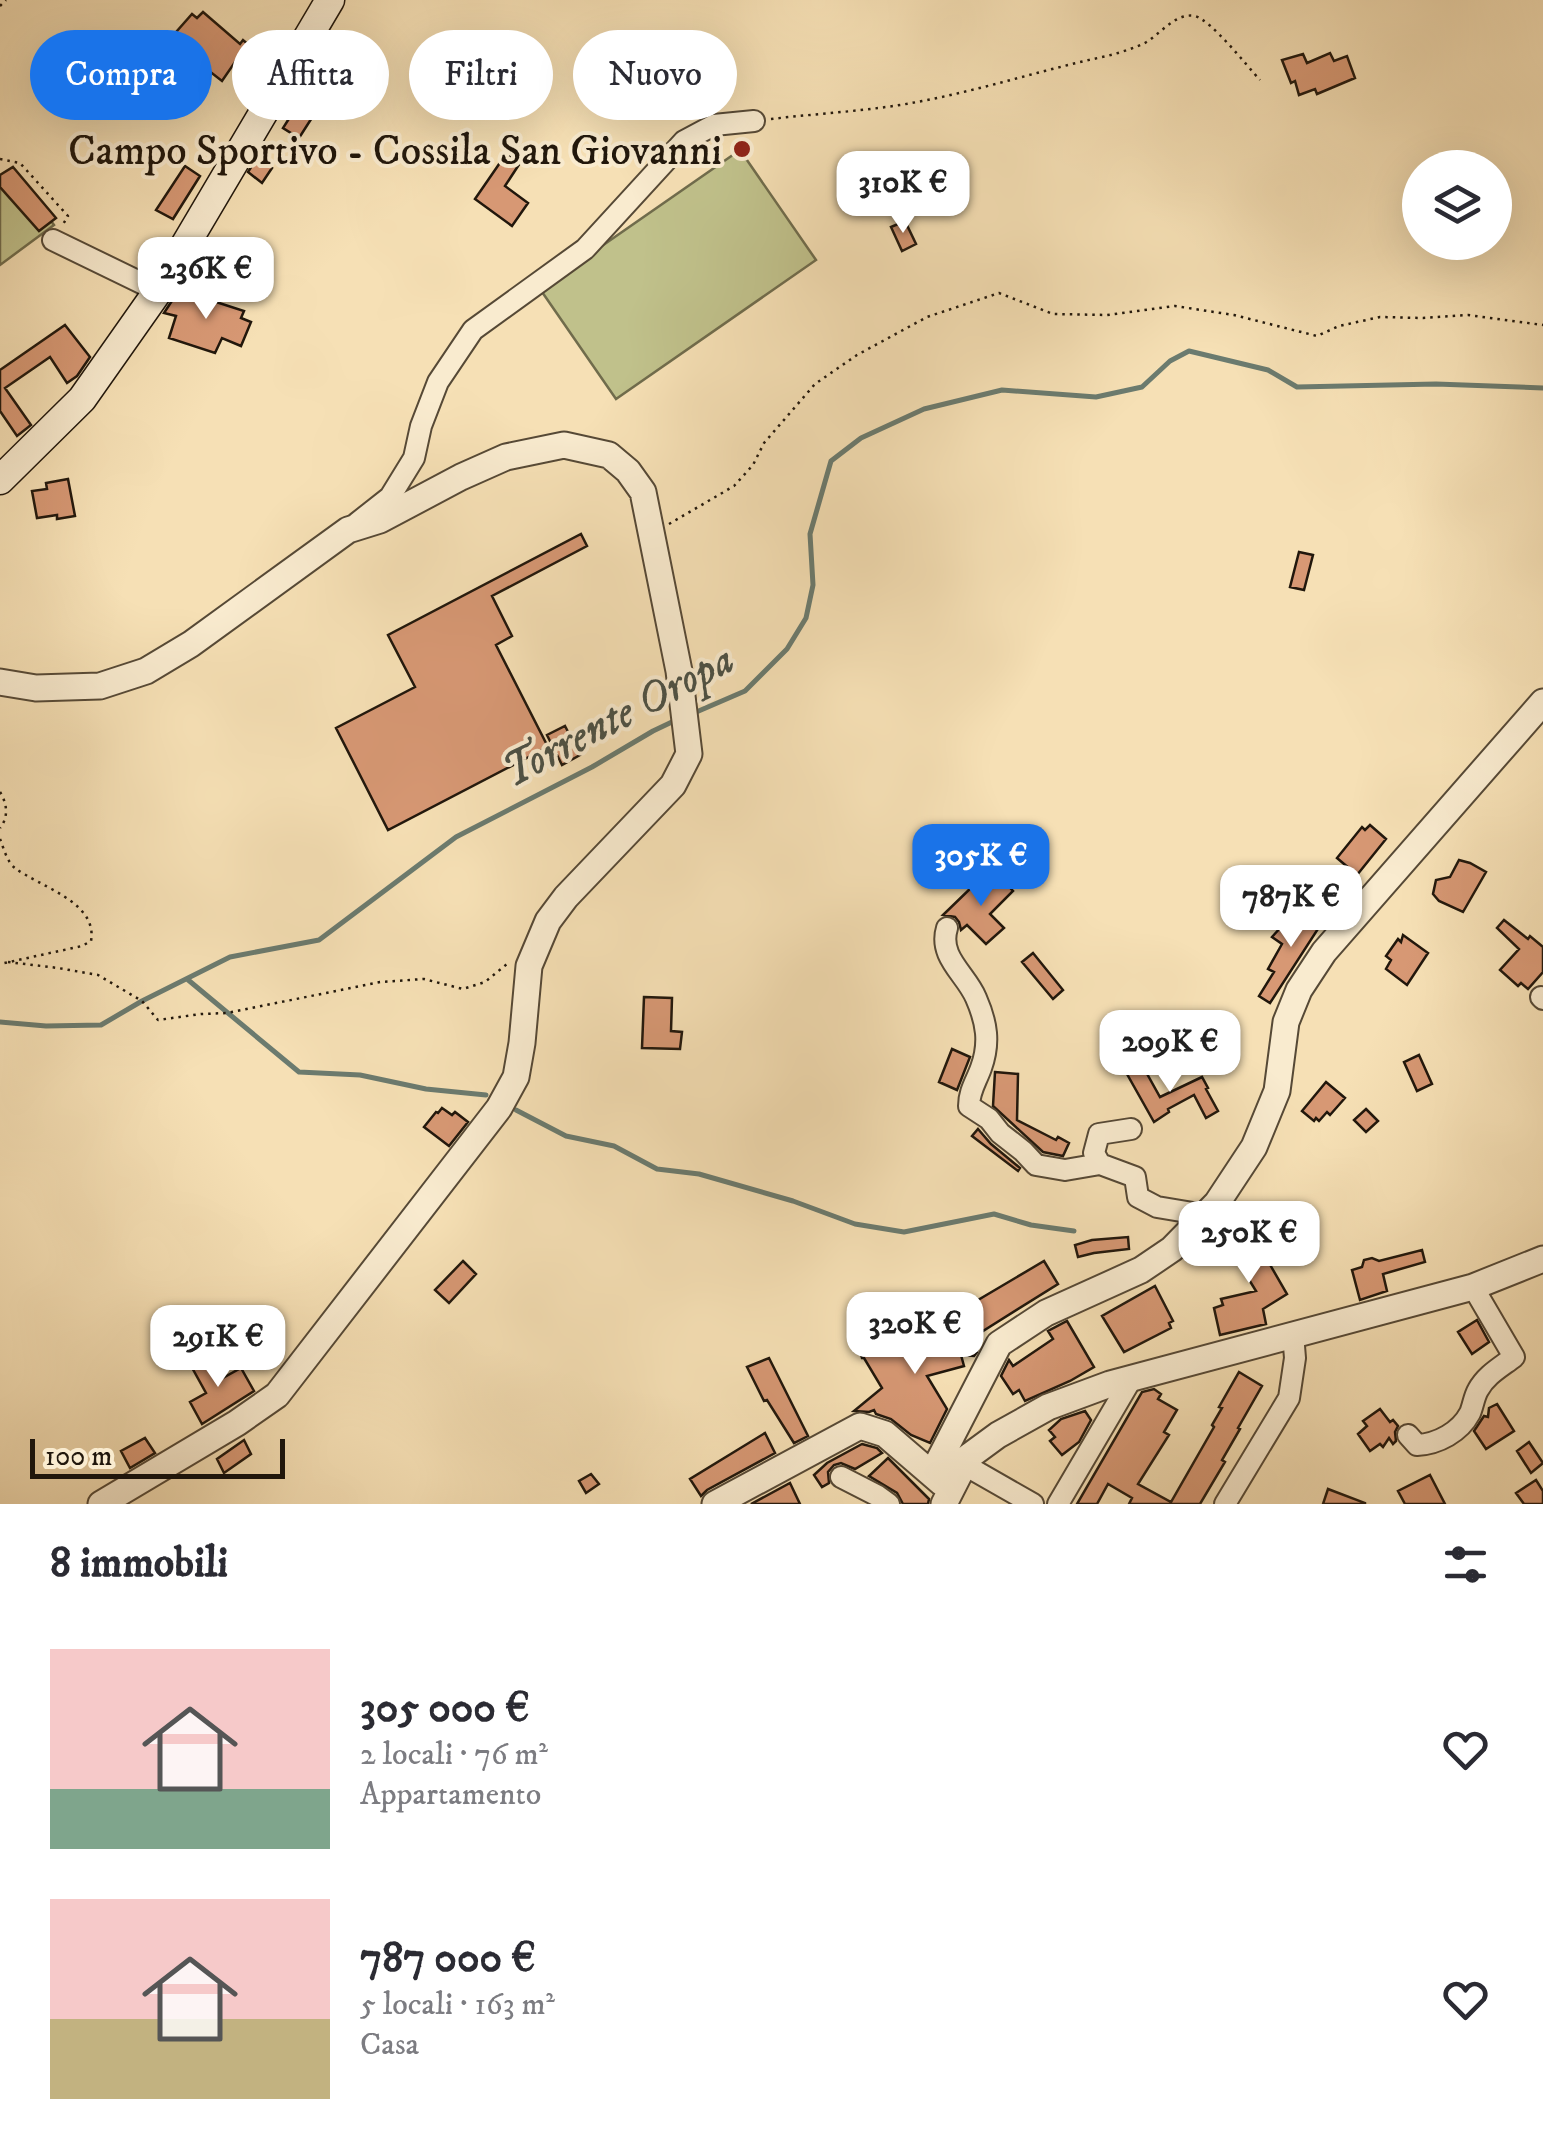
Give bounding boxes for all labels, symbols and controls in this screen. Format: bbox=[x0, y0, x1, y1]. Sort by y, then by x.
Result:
chip: Compra bbox=[30, 30, 212, 120]
chip: Affitta bbox=[232, 30, 389, 120]
chip: Filtri bbox=[409, 30, 553, 120]
chip: Nuovo bbox=[573, 30, 737, 120]
place label: Campo Sportivo - Cossila San Giovanni bbox=[68, 126, 722, 178]
marker: Campo Sportivo - Cossila San Giovanni bbox=[731, 138, 753, 160]
map controls bbox=[1402, 150, 1512, 260]
button: layers bbox=[1402, 150, 1512, 260]
pin: 310K € bbox=[822, 151, 984, 236]
text: 310K € bbox=[859, 163, 947, 203]
pin: 236K € bbox=[125, 237, 287, 322]
text: 236K € bbox=[160, 249, 252, 289]
water label: Torrente Oropa bbox=[493, 632, 744, 801]
pin: 305K € bbox=[900, 824, 1062, 909]
text: 305K € bbox=[934, 836, 1028, 876]
pin: 787K € bbox=[1210, 865, 1372, 950]
text: 787K € bbox=[1242, 877, 1340, 917]
pin: 209K € bbox=[1089, 1010, 1251, 1095]
text: 209K € bbox=[1122, 1022, 1219, 1062]
pin: 250K € bbox=[1168, 1201, 1330, 1286]
text: 250K € bbox=[1201, 1213, 1297, 1253]
pin: 320K € bbox=[834, 1292, 996, 1377]
text: 320K € bbox=[869, 1304, 961, 1344]
pin: 291K € bbox=[137, 1305, 299, 1390]
text: 291K € bbox=[172, 1317, 264, 1357]
scale bar bbox=[30, 1434, 285, 1478]
text: 100 m bbox=[45, 1439, 112, 1474]
icon: filters bbox=[1438, 1537, 1493, 1592]
text: 8 immobili bbox=[50, 1538, 228, 1590]
text: 305 000 € bbox=[360, 1683, 530, 1735]
icon: home bbox=[130, 1689, 250, 1809]
icon: heart bbox=[1438, 1722, 1493, 1777]
text: 2 locali · 76 m² bbox=[360, 1735, 548, 1775]
text: Appartamento bbox=[360, 1775, 541, 1815]
text: 787 000 € bbox=[360, 1933, 536, 1985]
icon: home bbox=[130, 1939, 250, 2059]
icon: heart bbox=[1438, 1972, 1493, 2027]
text: 5 locali · 163 m² bbox=[360, 1985, 555, 2025]
text: Casa bbox=[360, 2025, 419, 2065]

